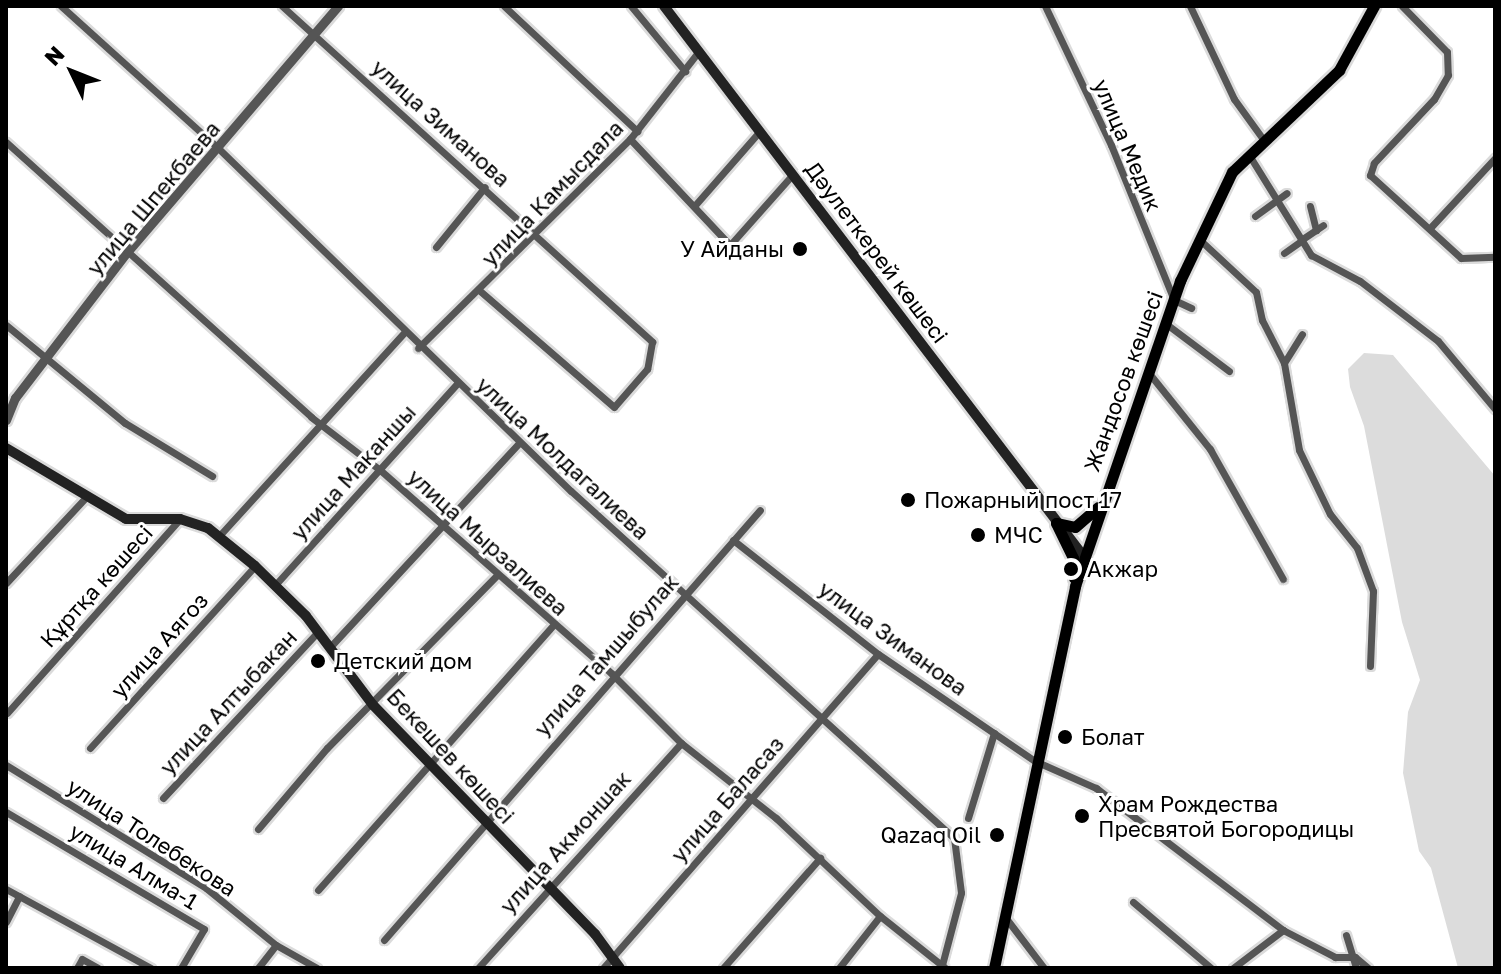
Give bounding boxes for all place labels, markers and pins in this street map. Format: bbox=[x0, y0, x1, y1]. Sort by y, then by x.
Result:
place label: У Айданы bbox=[680, 236, 784, 262]
marker: У Айданы bbox=[791, 240, 809, 258]
place label: Пожарный пост 17 bbox=[924, 487, 1122, 513]
marker: Пожарный пост 17 bbox=[899, 491, 917, 509]
place label: МЧС bbox=[994, 522, 1043, 548]
marker: МЧС bbox=[969, 526, 987, 544]
place label: Акжар bbox=[1087, 556, 1158, 582]
marker: Акжар bbox=[1062, 560, 1080, 578]
place label: Детский дом bbox=[334, 648, 472, 674]
marker: Детский дом bbox=[309, 652, 327, 670]
place label: Болат bbox=[1081, 724, 1144, 750]
marker: Болат bbox=[1056, 728, 1074, 746]
place label: Храм Рождества Пресвятой Богородицы bbox=[1098, 790, 1354, 842]
marker: Храм Рождества Пресвятой Богородицы bbox=[1073, 807, 1091, 825]
place label: Qazaq Oil bbox=[880, 822, 981, 848]
marker: Qazaq Oil bbox=[988, 826, 1006, 844]

